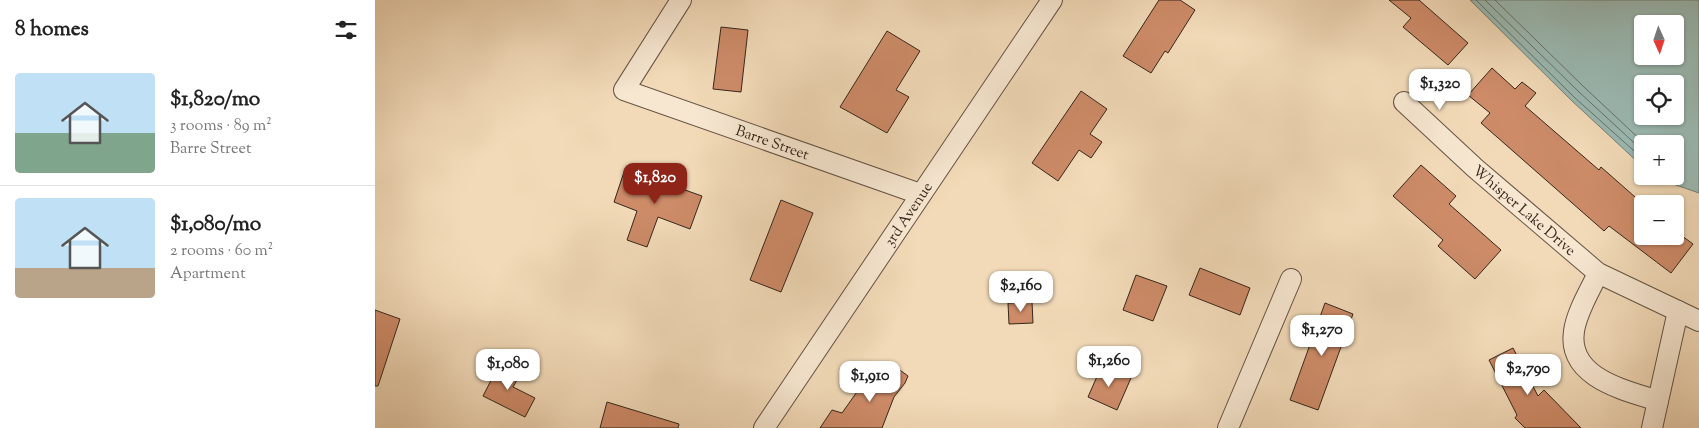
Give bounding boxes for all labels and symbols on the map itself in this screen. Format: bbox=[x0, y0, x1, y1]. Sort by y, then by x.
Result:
north arrow bbox=[1634, 15, 1684, 65]
pin: $1,320 bbox=[1399, 68, 1481, 111]
street label: Barre Street bbox=[733, 121, 812, 166]
street label: Whisper Lake Drive bbox=[1467, 161, 1580, 262]
pin: $1,820 bbox=[614, 162, 696, 205]
street label: 3rd Avenue bbox=[880, 178, 938, 251]
pin: $2,160 bbox=[980, 270, 1062, 313]
pin: $1,270 bbox=[1281, 314, 1363, 357]
pin: $1,260 bbox=[1068, 346, 1150, 388]
pin: $1,080 bbox=[467, 348, 549, 391]
pin: $2,790 bbox=[1487, 354, 1569, 396]
pin: $1,910 bbox=[829, 360, 911, 403]

